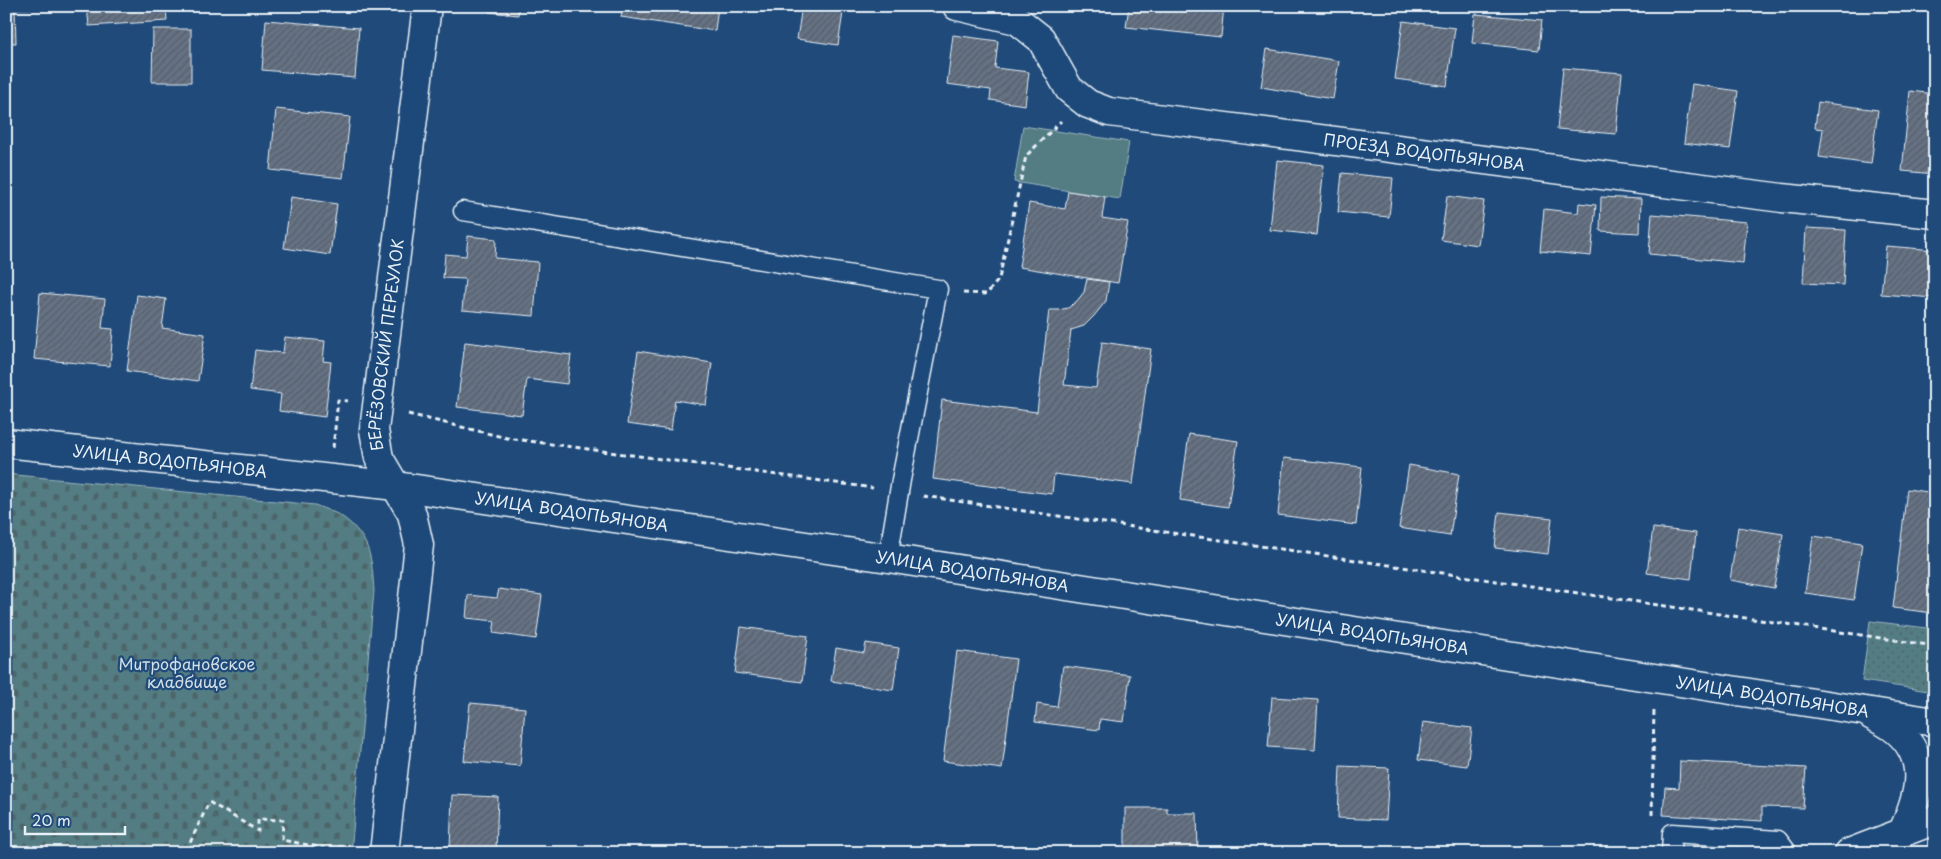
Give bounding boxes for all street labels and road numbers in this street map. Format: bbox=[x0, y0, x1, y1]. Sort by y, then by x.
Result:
street label: ПРОЕЗД ВОДОПЬЯНОВА bbox=[1322, 127, 1527, 176]
street label: БЕРЁЗОВСКИЙ ПЕРЕУЛОК bbox=[361, 237, 409, 453]
street label: УЛИЦА ВОДОПЬЯНОВА bbox=[72, 437, 269, 483]
street label: УЛИЦА ВОДОПЬЯНОВА bbox=[474, 485, 670, 537]
street label: УЛИЦА ВОДОПЬЯНОВА bbox=[875, 543, 1071, 597]
street label: УЛИЦА ВОДОПЬЯНОВА bbox=[1275, 606, 1471, 660]
street label: УЛИЦА ВОДОПЬЯНОВА bbox=[1675, 669, 1871, 723]

